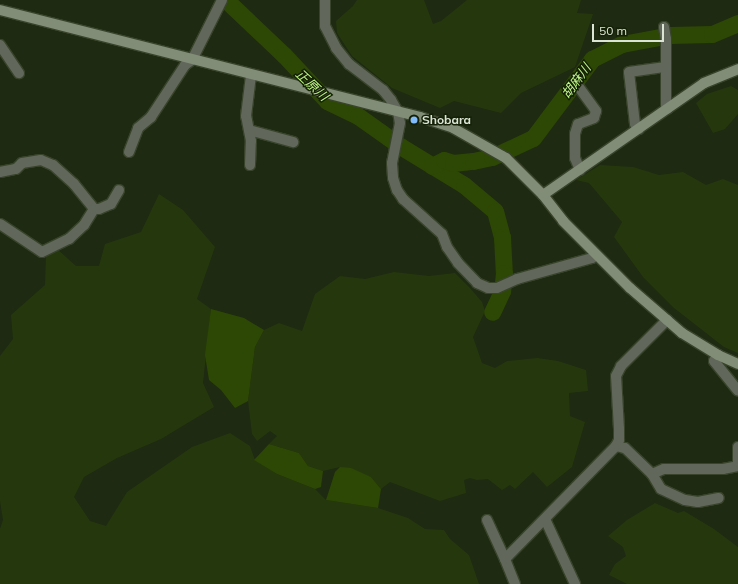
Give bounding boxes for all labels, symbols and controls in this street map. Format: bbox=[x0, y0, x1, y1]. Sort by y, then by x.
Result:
scale bar bbox=[594, 16, 666, 42]
text: 50 m bbox=[599, 23, 627, 38]
water label: 胡麻川 bbox=[558, 61, 594, 101]
water label: 正原川 bbox=[292, 66, 332, 104]
place label: Shobara bbox=[422, 113, 471, 127]
marker: Shobara bbox=[409, 115, 419, 125]

